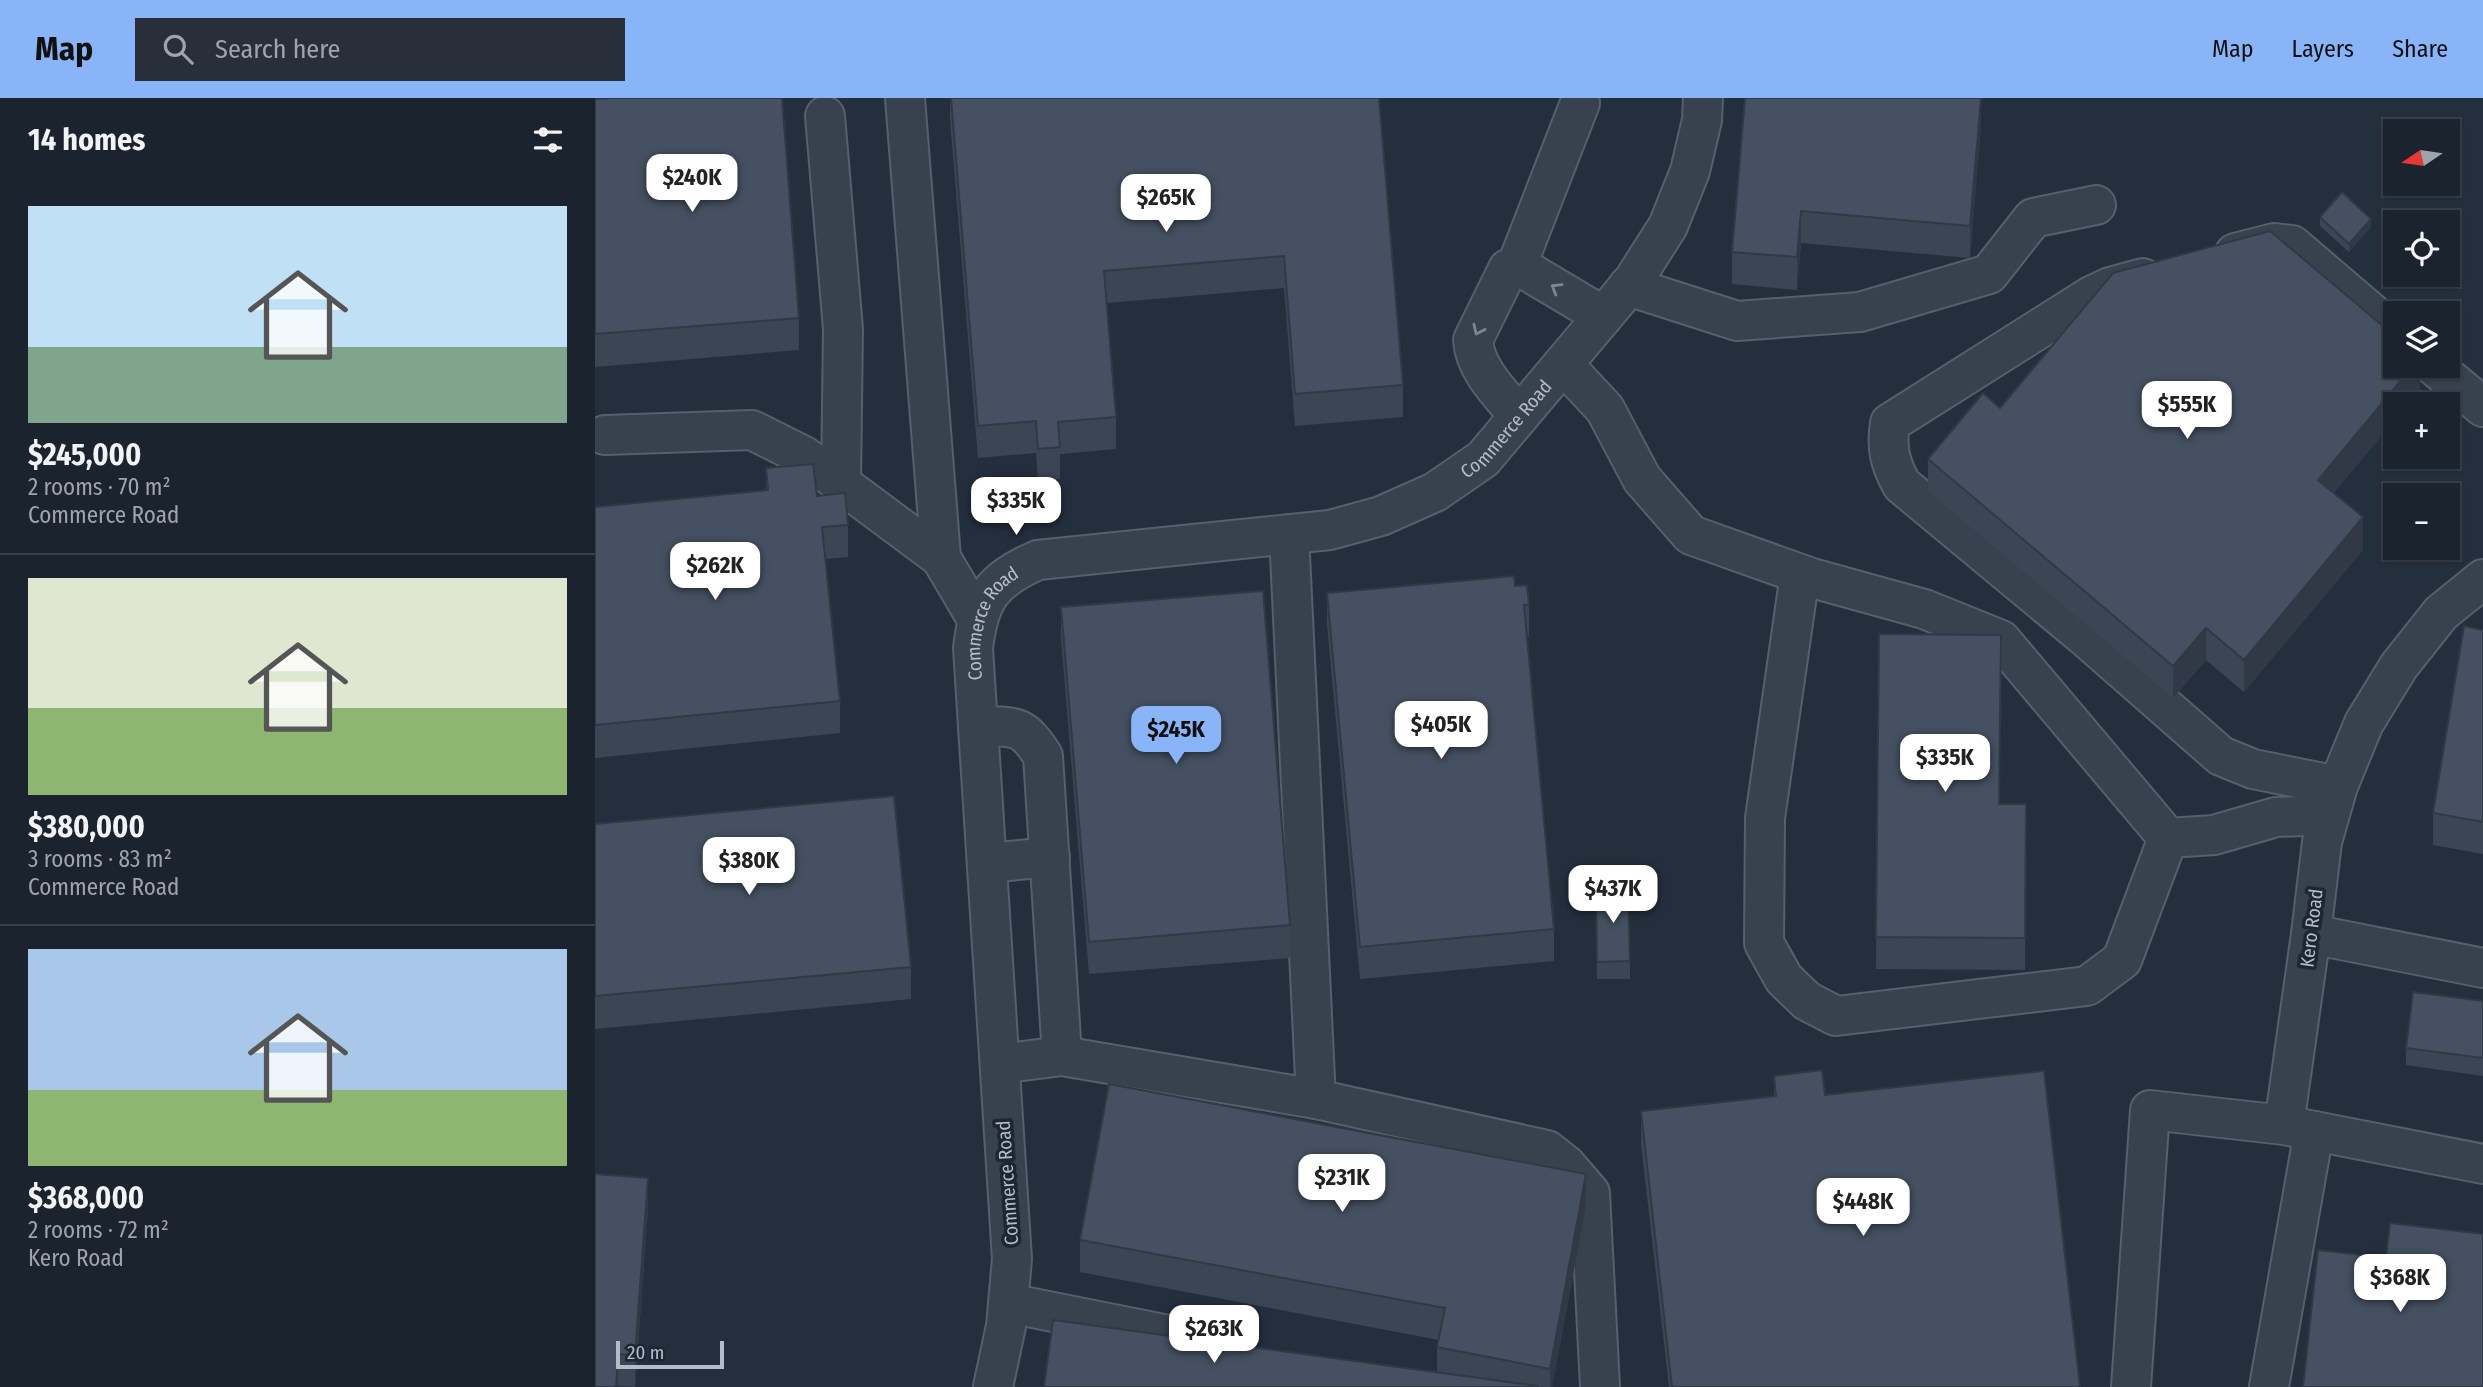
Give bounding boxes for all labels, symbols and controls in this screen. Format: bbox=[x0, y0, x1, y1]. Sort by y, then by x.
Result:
search box bbox=[135, 18, 625, 81]
text: Map bbox=[35, 29, 93, 69]
icon: search bbox=[159, 30, 197, 68]
text: Search here bbox=[215, 34, 340, 65]
text: Map bbox=[2212, 35, 2254, 63]
text: Layers bbox=[2292, 35, 2354, 63]
text: Share bbox=[2392, 35, 2448, 63]
north arrow bbox=[2383, 119, 2461, 196]
map controls bbox=[2383, 119, 2460, 560]
icon: filters bbox=[529, 121, 567, 159]
text: 14 homes bbox=[28, 122, 145, 158]
pin: $240K bbox=[643, 155, 741, 214]
text: $240K bbox=[662, 163, 722, 191]
pin: $265K bbox=[1117, 174, 1215, 234]
text: $265K bbox=[1137, 183, 1195, 211]
button: locate bbox=[2383, 210, 2460, 287]
icon: home bbox=[235, 252, 361, 378]
one-way arrow bbox=[1551, 283, 1563, 296]
button: layers bbox=[2383, 301, 2460, 378]
one-way arrow bbox=[1472, 323, 1486, 335]
street label: Commerce Road bbox=[1456, 375, 1557, 483]
pin: $555K bbox=[2138, 382, 2236, 441]
text: $555K bbox=[2158, 390, 2216, 418]
button: + bbox=[2383, 392, 2460, 469]
text: $245,000 bbox=[28, 437, 141, 473]
text: 2 rooms · 70 m² bbox=[28, 473, 171, 501]
pin: $335K bbox=[967, 478, 1065, 537]
button: − bbox=[2383, 483, 2460, 560]
text: $335K bbox=[987, 486, 1045, 514]
text: Commerce Road bbox=[28, 501, 179, 529]
pin: $262K bbox=[666, 542, 764, 602]
text: $262K bbox=[686, 551, 744, 579]
street label: Commerce Road bbox=[962, 561, 1023, 681]
icon: home bbox=[235, 624, 361, 750]
pin: $405K bbox=[1392, 702, 1490, 761]
pin: $245K bbox=[1127, 706, 1225, 766]
text: $405K bbox=[1411, 710, 1471, 738]
text: $245K bbox=[1147, 715, 1205, 743]
pin: $335K bbox=[1896, 734, 1994, 794]
text: $335K bbox=[1916, 743, 1974, 771]
text: $380,000 bbox=[28, 809, 145, 845]
pin: $380K bbox=[700, 838, 798, 897]
text: 3 rooms · 83 m² bbox=[28, 845, 172, 873]
text: $380K bbox=[719, 846, 779, 874]
pin: $437K bbox=[1564, 866, 1662, 925]
text: Commerce Road bbox=[28, 873, 179, 901]
text: $437K bbox=[1585, 874, 1641, 902]
street label: Kero Road bbox=[2295, 887, 2328, 969]
icon: home bbox=[235, 995, 361, 1121]
street label: Commerce Road bbox=[992, 1120, 1023, 1246]
pin: $231K bbox=[1293, 1154, 1391, 1214]
text: $231K bbox=[1314, 1163, 1370, 1191]
pin: $448K bbox=[1814, 1178, 1912, 1238]
text: $368,000 bbox=[28, 1180, 144, 1216]
text: $448K bbox=[1833, 1187, 1893, 1215]
text: 2 rooms · 72 m² bbox=[28, 1216, 169, 1244]
text: Kero Road bbox=[28, 1244, 124, 1272]
pin: $368K bbox=[2351, 1254, 2449, 1314]
text: $368K bbox=[2370, 1263, 2430, 1291]
pin: $263K bbox=[1165, 1306, 1263, 1365]
text: $263K bbox=[1185, 1314, 1243, 1342]
scale bar bbox=[616, 1338, 725, 1370]
text: 20 m bbox=[627, 1341, 664, 1364]

